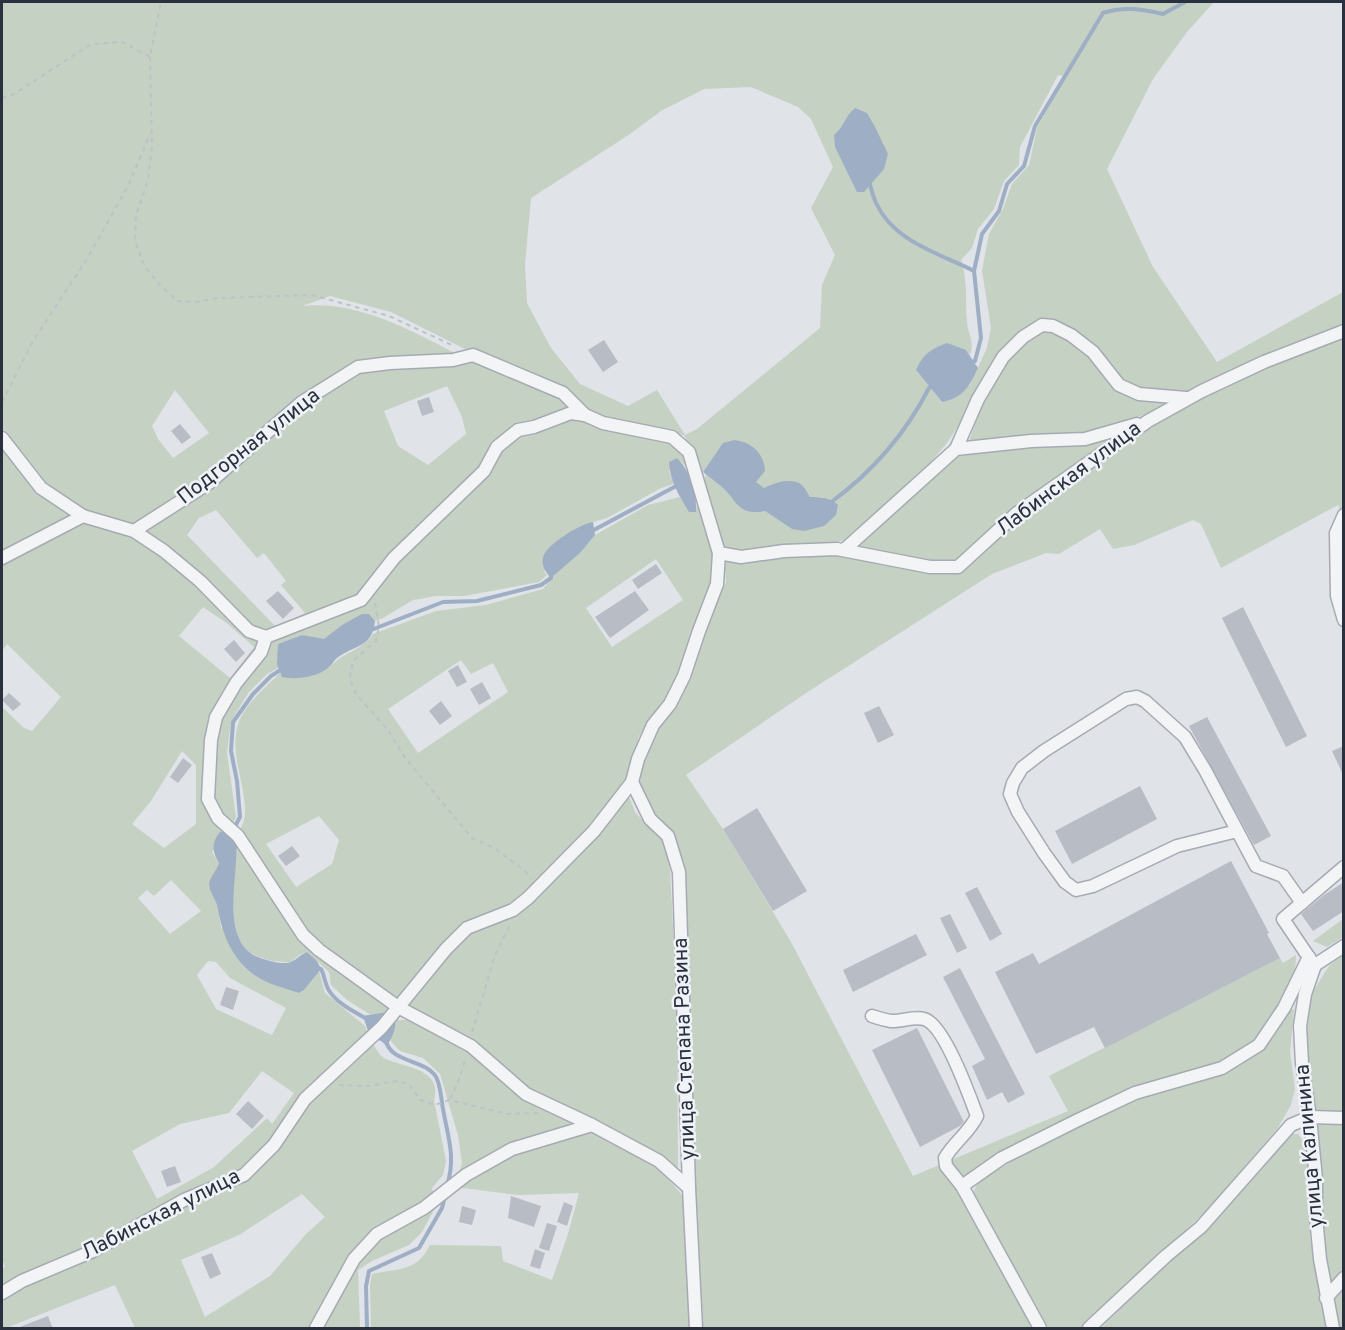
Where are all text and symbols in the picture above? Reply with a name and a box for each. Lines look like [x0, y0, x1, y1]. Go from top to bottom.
street label: Подгорная улица [172, 383, 326, 511]
street label: Лабинская улица [991, 416, 1147, 542]
street label: улица Степана Разина [668, 937, 702, 1161]
street label: улица Калинина [1289, 1063, 1331, 1229]
street label: Лабинская улица [77, 1163, 245, 1267]

